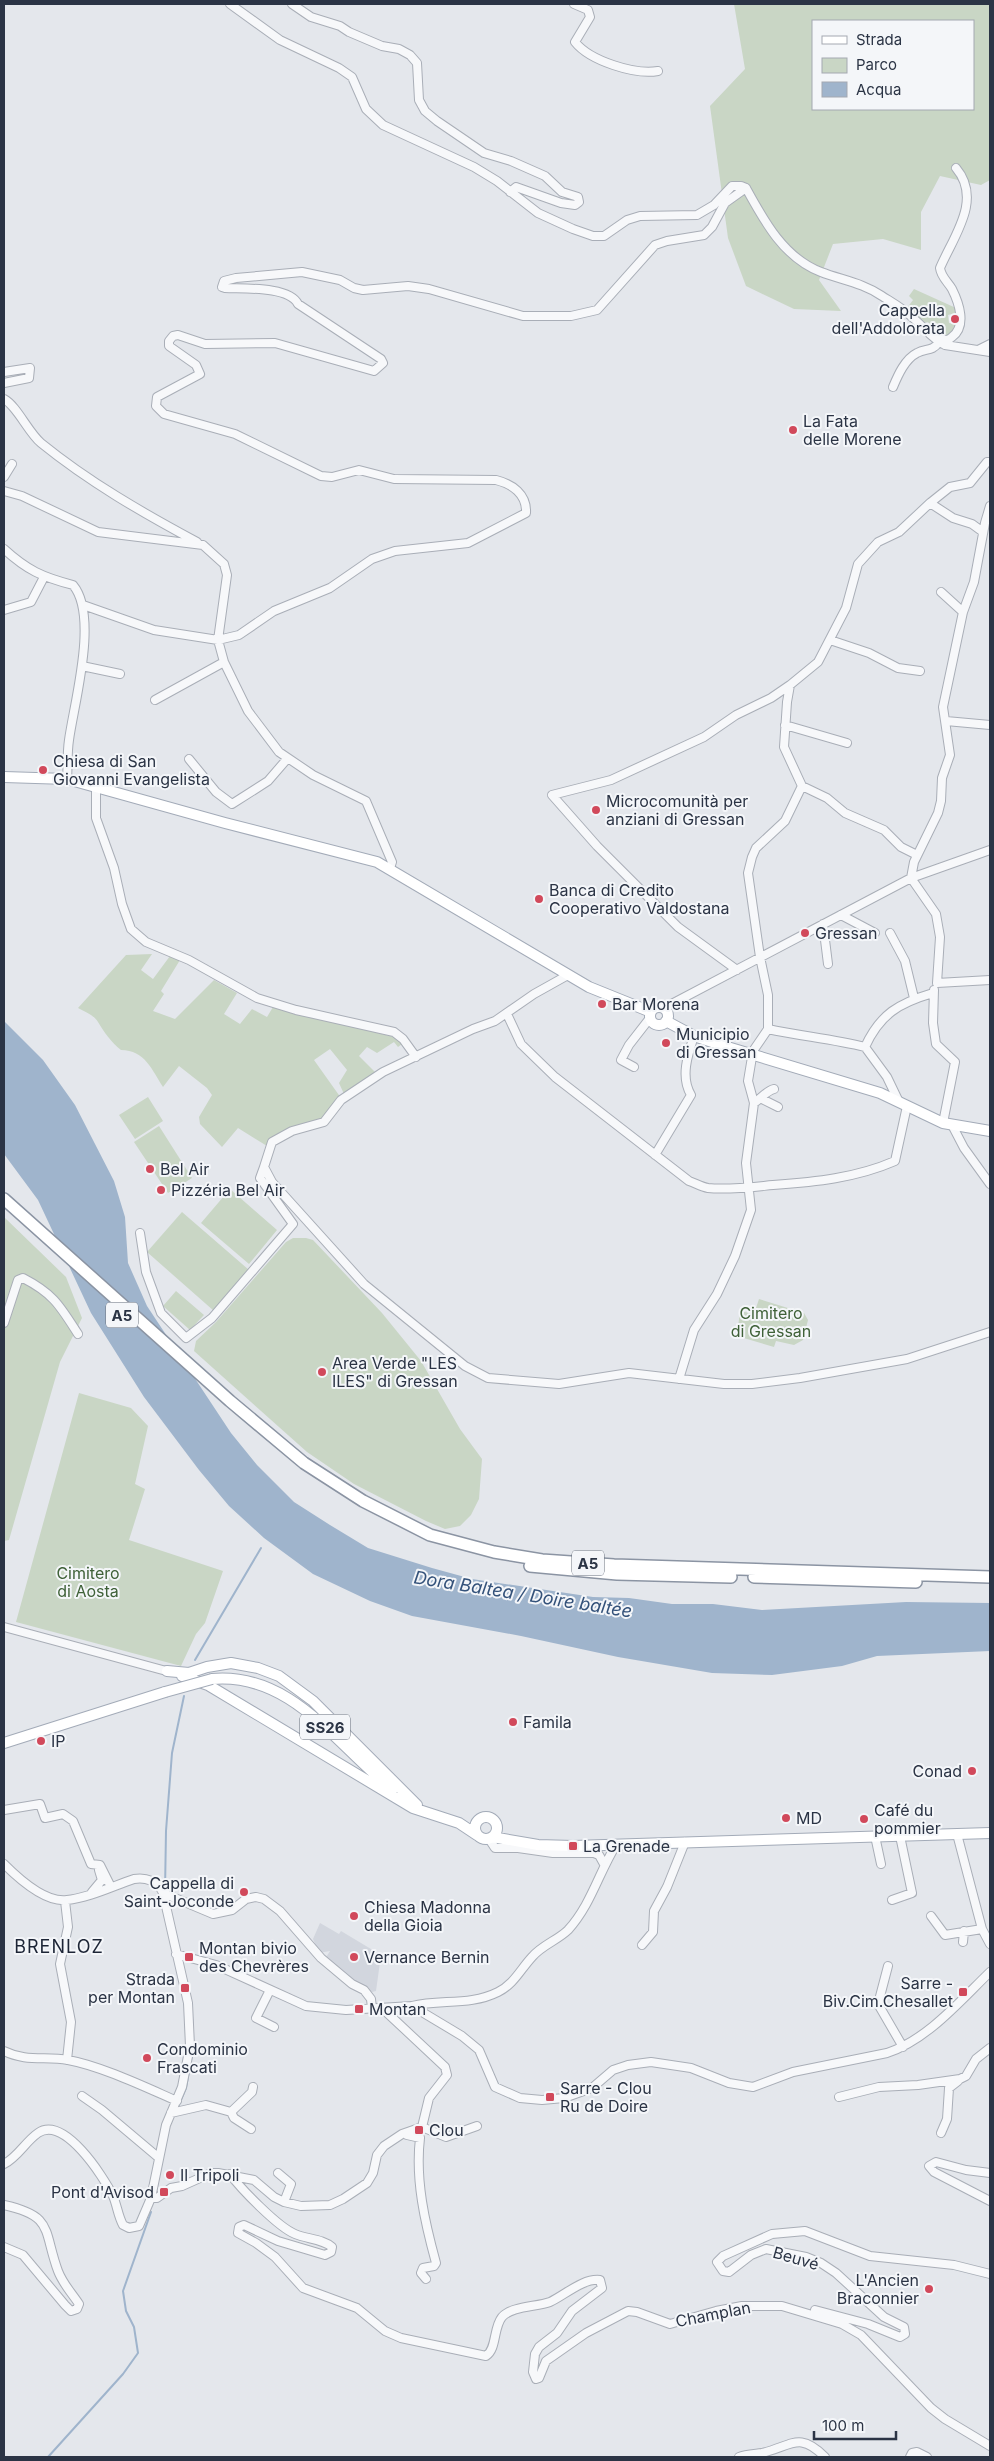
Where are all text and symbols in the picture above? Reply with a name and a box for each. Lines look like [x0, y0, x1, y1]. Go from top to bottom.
legend [812, 20, 974, 110]
text: Strada [856, 30, 902, 49]
text: Parco [856, 55, 897, 74]
text: Acqua [856, 80, 901, 99]
place label: Cappella dell'Addolorata [832, 300, 945, 338]
marker: Cappella dell'Addolorata [949, 313, 961, 325]
place label: La Fata delle Morene [803, 411, 902, 449]
marker: La Fata delle Morene [787, 424, 799, 436]
place label: Chiesa di San Giovanni Evangelista [53, 751, 210, 789]
marker: Chiesa di San Giovanni Evangelista [37, 764, 49, 776]
place label: Microcomunità per anziani di Gressan [606, 791, 748, 829]
marker: Microcomunità per anziani di Gressan [590, 804, 602, 816]
place label: Banca di Credito Cooperativo Valdostana [549, 880, 730, 918]
marker: Banca di Credito Cooperativo Valdostana [533, 893, 545, 905]
place label: Gressan [815, 923, 877, 943]
marker: Gressan [799, 927, 811, 939]
place label: Bar Morena [612, 994, 700, 1014]
marker: Bar Morena [596, 998, 608, 1010]
place label: Municipio di Gressan [676, 1024, 757, 1062]
marker: Municipio di Gressan [660, 1037, 672, 1049]
place label: Bel Air [160, 1159, 209, 1179]
marker: Bel Air [144, 1163, 156, 1175]
place label: Pizzéria Bel Air [171, 1180, 285, 1200]
marker: Pizzéria Bel Air [155, 1184, 167, 1196]
road number: A5 [106, 1302, 138, 1328]
park label: Cimitero di Gressan [731, 1303, 811, 1341]
place label: Area Verde "LES ILES" di Gressan [332, 1353, 458, 1391]
marker: Area Verde "LES ILES" di Gressan [316, 1366, 328, 1378]
road number: A5 [572, 1550, 604, 1576]
park label: Cimitero di Aosta [56, 1563, 120, 1601]
water label: Dora Baltea / Doire baltée [412, 1566, 634, 1622]
place label: Famila [523, 1712, 572, 1732]
road number: SS26 [300, 1714, 350, 1740]
marker: Famila [507, 1716, 519, 1728]
place label: IP [51, 1731, 66, 1751]
marker: IP [35, 1735, 47, 1747]
place label: Conad [912, 1761, 962, 1781]
marker: Conad [966, 1765, 978, 1777]
place label: Café du pommier [874, 1800, 941, 1838]
place label: MD [796, 1808, 822, 1828]
marker: MD [780, 1812, 792, 1824]
marker: Café du pommier [858, 1813, 870, 1825]
place label: La Grenade [583, 1836, 670, 1856]
marker: La Grenade [567, 1840, 579, 1852]
place label: Cappella di Saint-Joconde [124, 1873, 234, 1911]
marker: Cappella di Saint-Joconde [238, 1886, 250, 1898]
place label: Chiesa Madonna della Gioia [364, 1897, 491, 1935]
marker: Chiesa Madonna della Gioia [348, 1910, 360, 1922]
district label: BRENLOZ [14, 1936, 104, 1957]
place label: Montan bivio des Chevrères [199, 1938, 309, 1976]
place label: Vernance Bernin [364, 1947, 490, 1967]
marker: Montan bivio des Chevrères [183, 1951, 195, 1963]
marker: Vernance Bernin [348, 1951, 360, 1963]
place label: Strada per Montan [88, 1969, 175, 2007]
place label: Sarre - Biv.Cim.Chesallet [823, 1973, 953, 2011]
marker: Strada per Montan [179, 1982, 191, 1994]
marker: Sarre - Biv.Cim.Chesallet [957, 1986, 969, 1998]
place label: Montan [369, 1999, 426, 2019]
marker: Montan [353, 2003, 365, 2015]
place label: Condominio Frascati [157, 2039, 248, 2077]
marker: Condominio Frascati [141, 2052, 153, 2064]
place label: Sarre - Clou Ru de Doire [560, 2078, 652, 2116]
marker: Sarre - Clou Ru de Doire [544, 2091, 556, 2103]
place label: Clou [429, 2120, 464, 2140]
marker: Clou [413, 2124, 425, 2136]
place label: Il Tripoli [180, 2165, 239, 2185]
marker: Il Tripoli [164, 2169, 176, 2181]
place label: Pont d'Avisod [51, 2182, 154, 2202]
marker: Pont d'Avisod [158, 2186, 170, 2198]
street label: Beuvé [771, 2242, 821, 2274]
place label: L'Ancien Braconnier [837, 2270, 919, 2308]
marker: L'Ancien Braconnier [923, 2283, 935, 2295]
street label: Champlan [674, 2297, 752, 2331]
scale bar [814, 2408, 896, 2440]
text: 100 m [822, 2416, 864, 2435]

